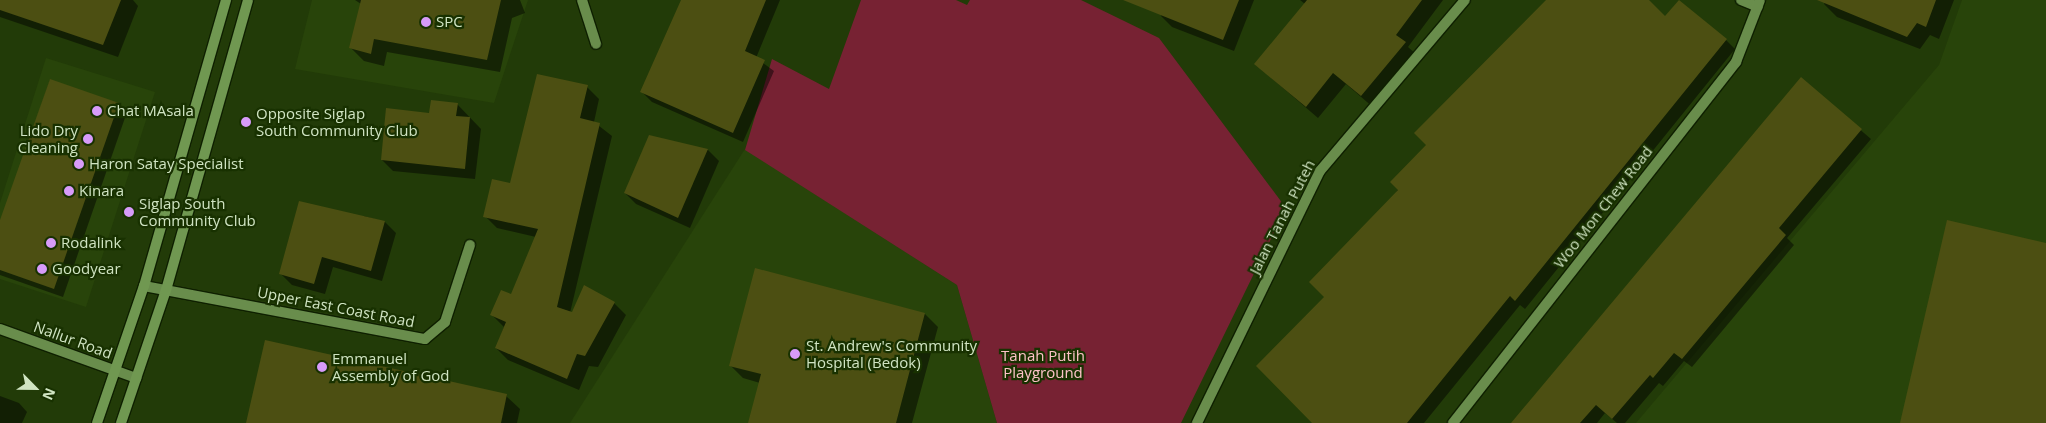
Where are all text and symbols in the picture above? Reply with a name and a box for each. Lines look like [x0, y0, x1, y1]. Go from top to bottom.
place label: SPC [436, 13, 463, 31]
marker: SPC [420, 16, 432, 28]
place label: Chat MAsala [107, 102, 194, 120]
place label: Opposite Siglap South Community Club [256, 104, 418, 139]
marker: Chat MAsala [91, 105, 103, 117]
marker: Opposite Siglap South Community Club [240, 116, 252, 128]
place label: Lido Dry Cleaning [18, 121, 78, 156]
marker: Lido Dry Cleaning [82, 133, 94, 145]
street label: Woo Mon Chew Road [1550, 142, 1656, 272]
place label: Haron Satay Specialist [89, 155, 243, 173]
street label: Jalan Tanah Puteh [1245, 157, 1319, 277]
marker: Haron Satay Specialist [73, 158, 85, 170]
place label: Kinara [79, 182, 124, 200]
marker: Kinara [63, 185, 75, 197]
place label: Siglap South Community Club [139, 194, 256, 229]
marker: Siglap South Community Club [123, 206, 135, 218]
place label: Rodalink [61, 234, 121, 252]
marker: Rodalink [45, 237, 57, 249]
place label: Goodyear [52, 260, 121, 278]
marker: Goodyear [36, 263, 48, 275]
street label: Upper East Coast Road [256, 283, 416, 331]
street label: Nallur Road [31, 317, 115, 363]
place label: St. Andrew's Community Hospital (Bedok) [806, 336, 977, 371]
park label: Tanah Putih Playground [1001, 346, 1085, 381]
marker: St. Andrew's Community Hospital (Bedok) [788, 347, 802, 361]
place label: Emmanuel Assembly of God [332, 349, 450, 384]
marker: Emmanuel Assembly of God [316, 361, 328, 373]
north arrow [10, 363, 60, 413]
text: N [38, 385, 60, 403]

